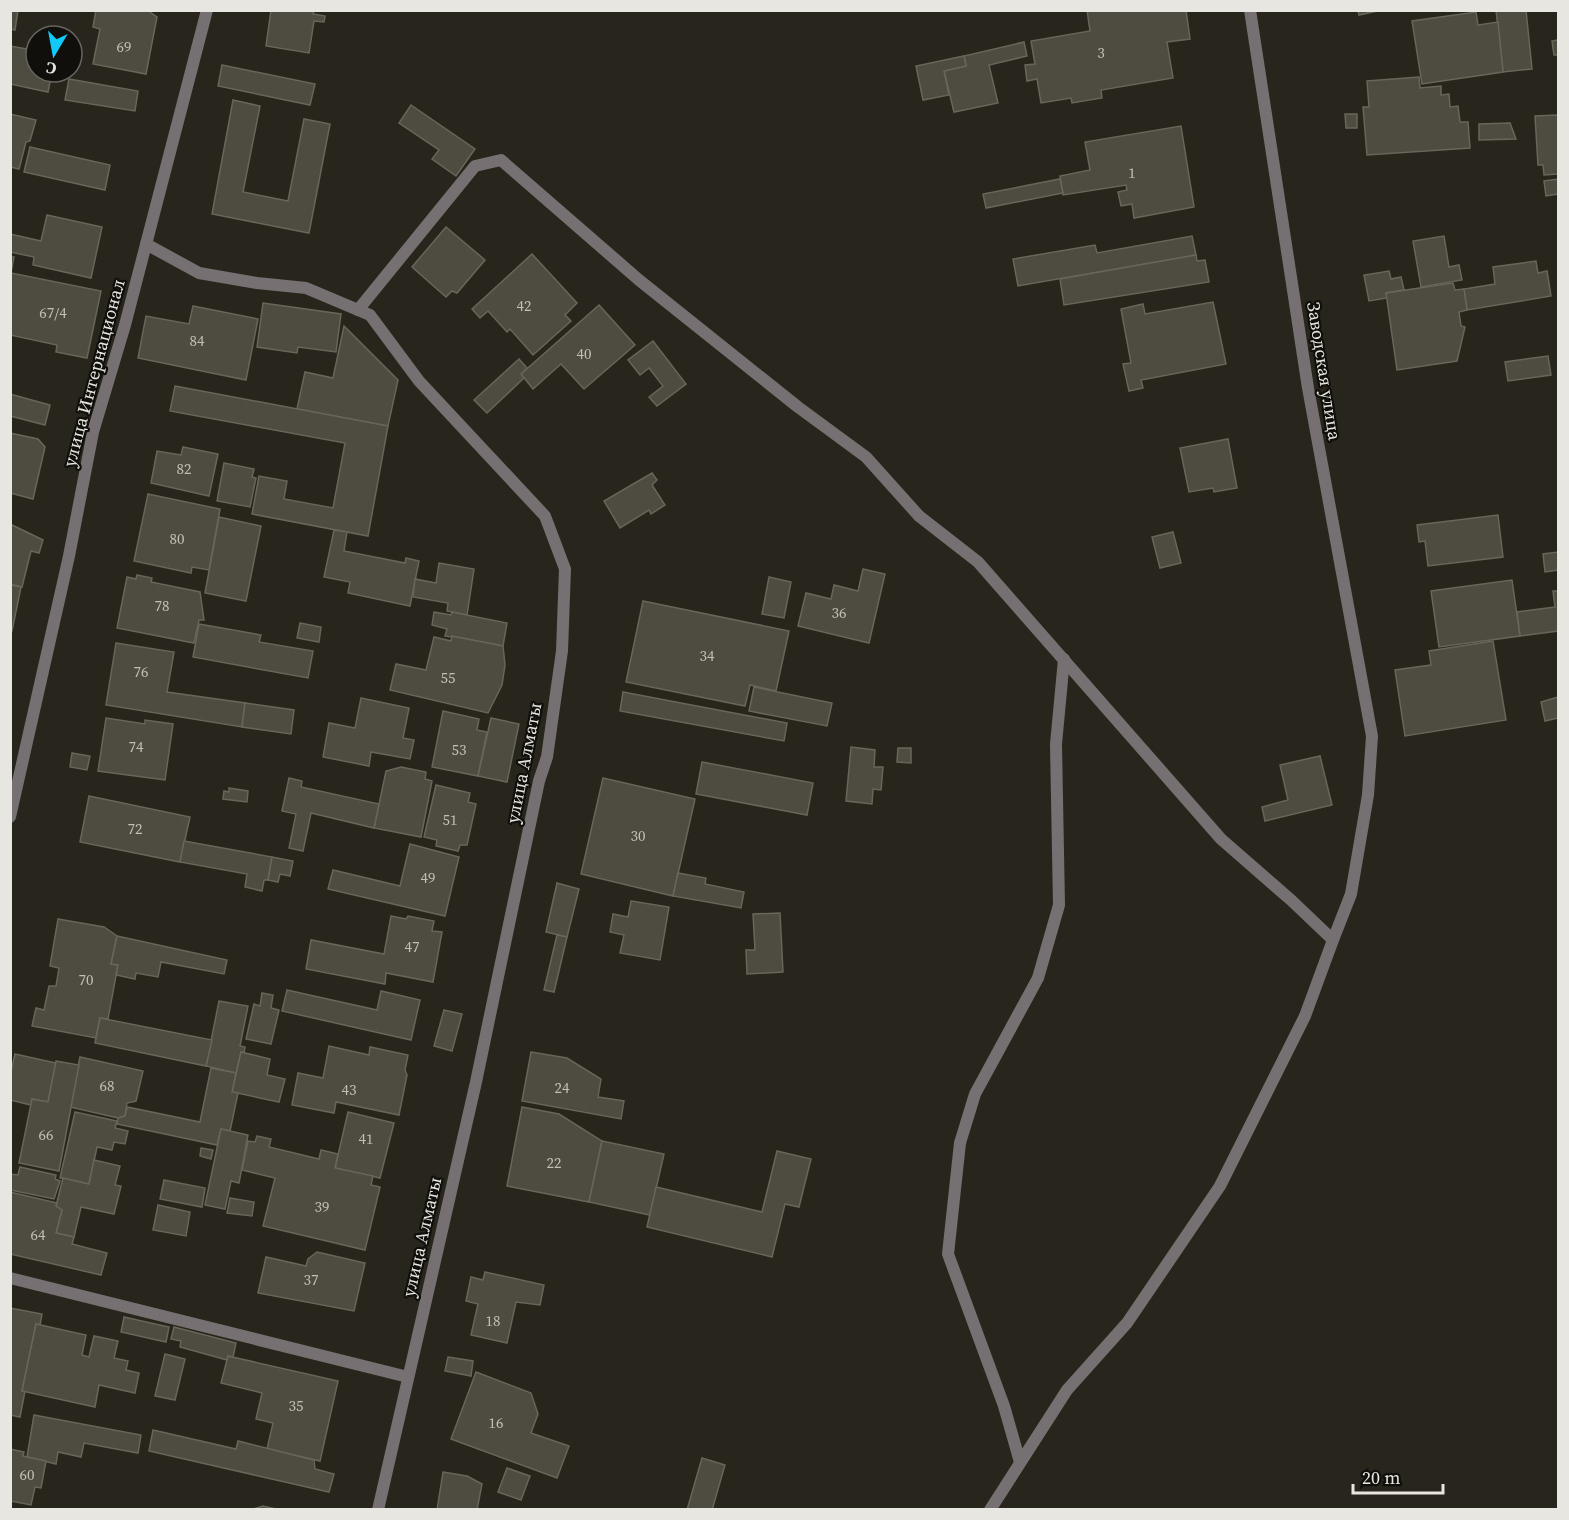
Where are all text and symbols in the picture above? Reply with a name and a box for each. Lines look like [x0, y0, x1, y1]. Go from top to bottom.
north arrow [24, 24, 84, 84]
house number: 69 [116, 36, 132, 57]
house number: 3 [1097, 42, 1105, 63]
text: С [45, 57, 58, 80]
house number: 1 [1128, 162, 1136, 183]
street label: улица Интернационал [56, 276, 131, 469]
house number: 42 [516, 295, 532, 316]
street label: Заводская улица [1301, 300, 1348, 443]
house number: 67/4 [39, 302, 67, 323]
house number: 84 [189, 330, 205, 351]
house number: 40 [576, 343, 592, 364]
house number: 82 [176, 458, 192, 479]
house number: 80 [169, 528, 185, 549]
house number: 78 [154, 595, 170, 616]
house number: 36 [831, 602, 847, 623]
house number: 34 [699, 645, 715, 666]
house number: 76 [133, 661, 149, 682]
house number: 55 [440, 667, 456, 688]
street label: улица Алматы [500, 700, 547, 825]
house number: 74 [128, 736, 144, 757]
house number: 53 [451, 739, 467, 760]
house number: 51 [442, 809, 458, 830]
house number: 72 [127, 818, 143, 839]
house number: 30 [630, 825, 646, 846]
house number: 49 [420, 867, 436, 888]
house number: 47 [404, 936, 420, 957]
house number: 70 [78, 969, 94, 990]
house number: 68 [99, 1075, 115, 1096]
house number: 24 [554, 1077, 570, 1098]
house number: 43 [341, 1079, 357, 1100]
house number: 66 [38, 1124, 54, 1145]
house number: 41 [358, 1128, 374, 1149]
house number: 22 [546, 1152, 562, 1173]
street label: улица Алматы [396, 1174, 447, 1299]
house number: 39 [314, 1196, 330, 1217]
house number: 64 [30, 1224, 46, 1245]
house number: 37 [303, 1269, 319, 1290]
house number: 18 [485, 1310, 501, 1331]
house number: 35 [288, 1395, 304, 1416]
house number: 16 [488, 1412, 504, 1433]
scale bar [1353, 1457, 1443, 1495]
house number: 60 [19, 1464, 35, 1485]
text: 20 m [1362, 1465, 1400, 1490]

